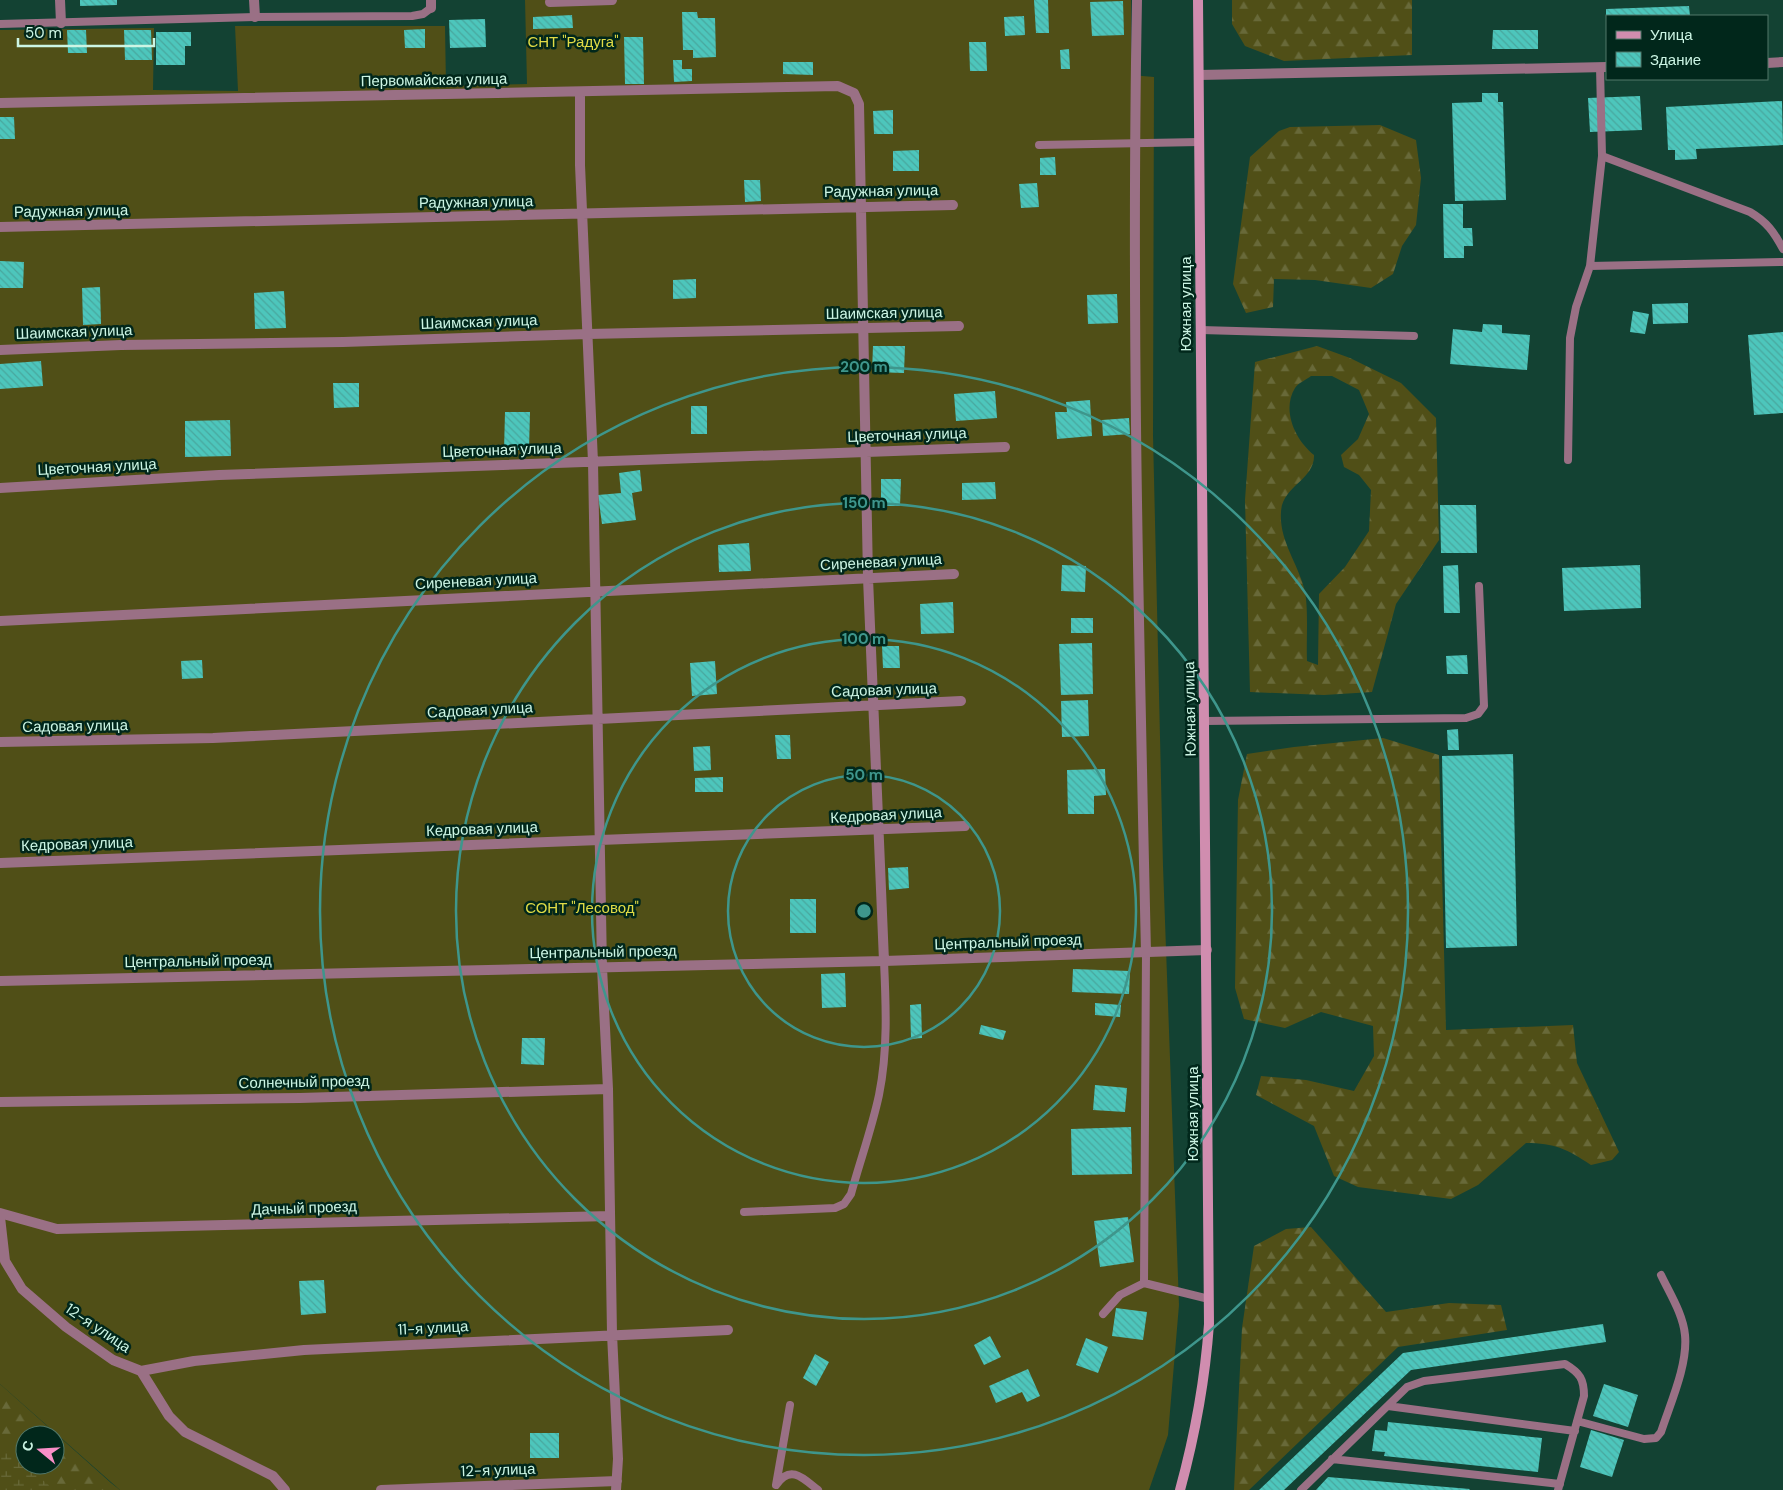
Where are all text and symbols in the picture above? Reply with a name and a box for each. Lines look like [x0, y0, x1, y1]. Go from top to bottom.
scale bar [18, 15, 154, 47]
legend [1606, 15, 1768, 80]
text: 50 m [25, 23, 62, 43]
text: Улица [1650, 25, 1693, 45]
park label: СНТ "Радуга" [527, 32, 619, 52]
text: Здание [1650, 50, 1701, 70]
street label: Первомайская улица [360, 69, 508, 91]
street label: Радужная улица [824, 180, 939, 202]
street label: Радужная улица [419, 191, 534, 213]
street label: Радужная улица [14, 200, 129, 222]
street label: Южная улица [1176, 256, 1196, 352]
street label: Шаимская улица [825, 302, 943, 324]
street label: Шаимская улица [420, 310, 538, 334]
street label: Шаимская улица [15, 320, 133, 344]
text: 200 m [840, 357, 888, 377]
street label: Цветочная улица [847, 423, 968, 447]
street label: Цветочная улица [442, 438, 563, 462]
street label: Цветочная улица [37, 454, 158, 480]
text: 150 m [843, 493, 886, 513]
street label: Сиреневая улица [820, 549, 943, 575]
street label: Сиреневая улица [415, 568, 538, 594]
text: 100 m [842, 629, 886, 649]
street label: Южная улица [1179, 661, 1201, 757]
street label: Садовая улица [831, 678, 938, 702]
street label: Садовая улица [427, 697, 534, 723]
street label: Садовая улица [22, 715, 129, 737]
text: 50 m [845, 765, 883, 785]
street label: Кедровая улица [830, 802, 943, 828]
street label: Кедровая улица [426, 817, 539, 841]
street label: Кедровая улица [21, 832, 134, 856]
park label: СОНТ "Лесовод" [525, 898, 639, 918]
centre of rings [855, 902, 873, 920]
street label: Центральный проезд [934, 929, 1082, 955]
street label: Центральный проезд [529, 941, 677, 963]
street label: Центральный проезд [124, 950, 272, 972]
street label: Южная улица [1183, 1066, 1203, 1162]
street label: Солнечный проезд [238, 1071, 370, 1093]
street label: Дачный проезд [251, 1196, 357, 1220]
street label: 12-я улица [61, 1299, 135, 1358]
street label: 11-я улица [397, 1316, 470, 1340]
north arrow [15, 1425, 65, 1475]
text: С [18, 1438, 38, 1454]
street label: 12-я улица [460, 1459, 536, 1481]

